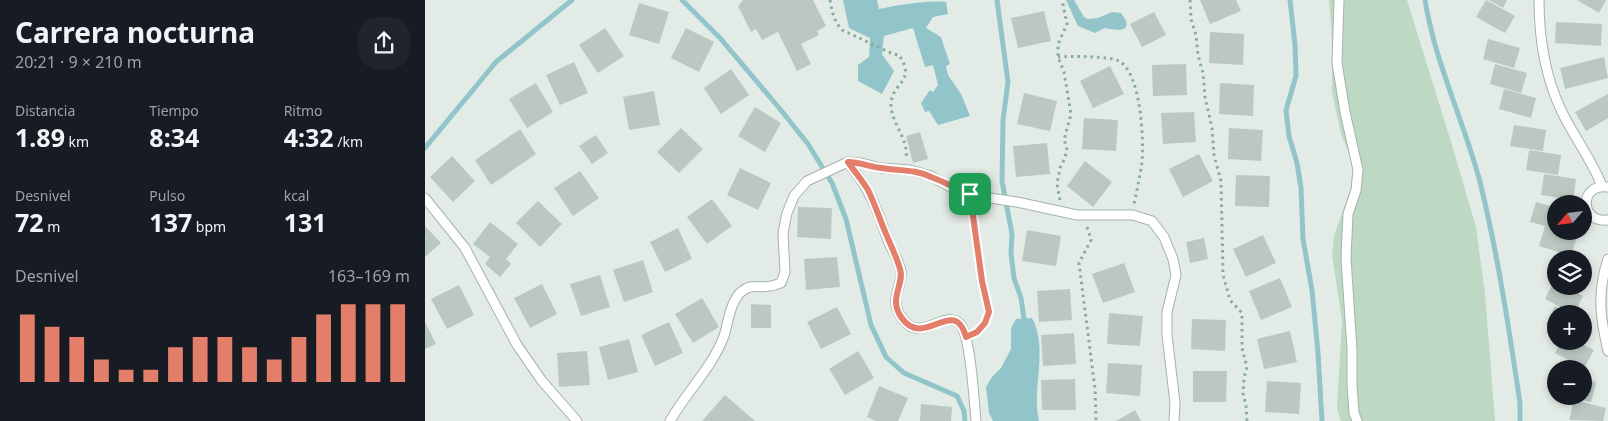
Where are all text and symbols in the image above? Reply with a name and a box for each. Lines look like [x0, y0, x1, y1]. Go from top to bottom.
text: Carrera nocturna [15, 13, 255, 51]
button: share [358, 17, 410, 69]
text: 20:21 · 9 × 210 m [15, 51, 142, 73]
text: Distancia [15, 101, 75, 120]
text: Tiempo [149, 101, 199, 120]
text: Ritmo [284, 101, 323, 120]
text: 1.89 [15, 120, 65, 154]
text: 8:34 [149, 120, 199, 154]
text: 4:32 [284, 120, 334, 154]
text: km [65, 132, 89, 151]
text: /km [334, 132, 363, 151]
pin [949, 173, 991, 215]
icon: arrive [956, 180, 984, 208]
text: Desnivel [15, 186, 71, 205]
text: Pulso [149, 186, 185, 205]
text: kcal [284, 186, 309, 205]
north arrow [1547, 195, 1593, 240]
map controls [1547, 195, 1592, 405]
text: 72 [15, 205, 44, 239]
text: 137 [149, 205, 192, 239]
text: 131 [284, 205, 327, 239]
text: m [44, 217, 60, 236]
text: bpm [192, 217, 226, 236]
button: layers [1547, 250, 1592, 295]
text: Desnivel [15, 265, 79, 287]
text: 163–169 m [328, 265, 410, 287]
button: + [1547, 305, 1592, 350]
button: − [1547, 360, 1592, 405]

